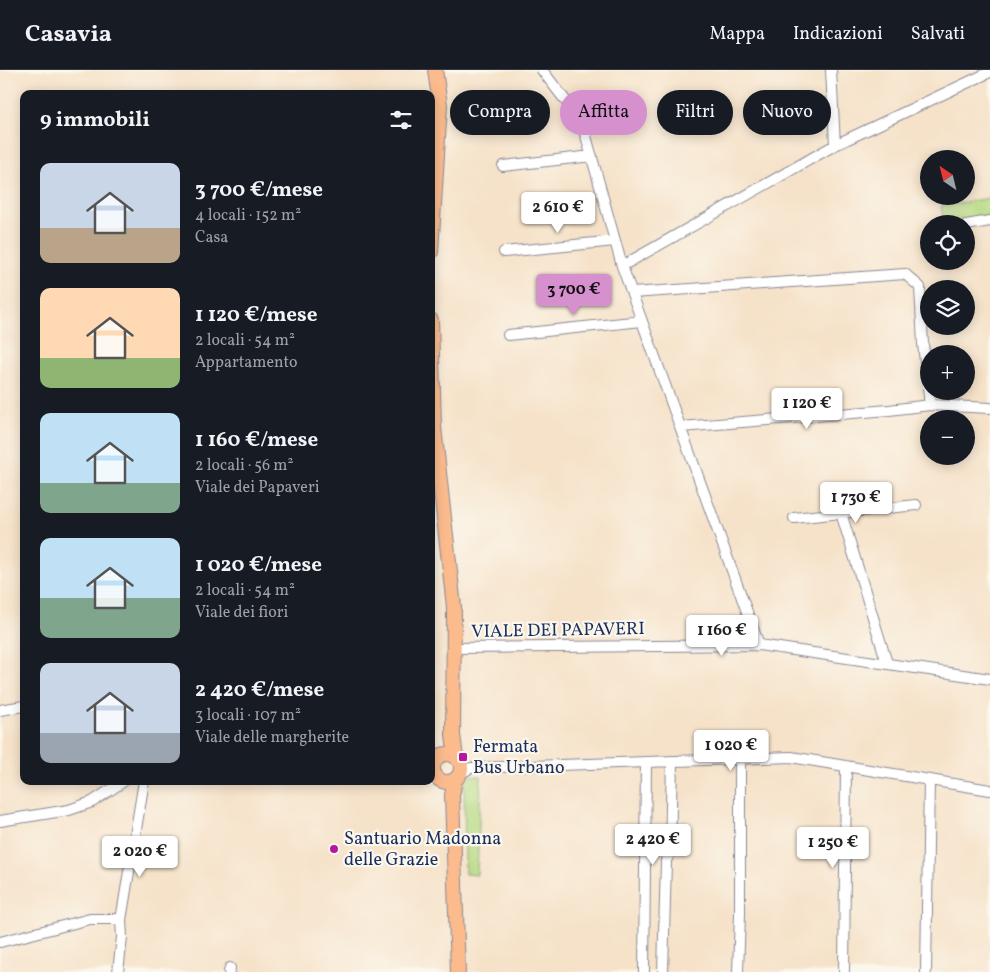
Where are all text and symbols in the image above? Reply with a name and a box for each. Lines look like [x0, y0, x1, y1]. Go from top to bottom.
text: Casavia [25, 18, 112, 52]
text: Mappa [710, 22, 765, 47]
text: Indicazioni [793, 22, 883, 47]
text: Salvati [911, 22, 965, 47]
chip: Compra [450, 90, 550, 135]
chip: Affitta [560, 90, 647, 135]
chip: Filtri [657, 90, 733, 135]
chip: Nuovo [743, 90, 831, 135]
text: 9 immobili [40, 106, 150, 135]
icon: filters [387, 106, 415, 134]
north arrow [920, 150, 975, 205]
map controls [920, 150, 975, 465]
text: 3 700 €/mese [195, 176, 323, 205]
icon: home [80, 183, 140, 243]
pin: 2 610 € [512, 191, 604, 234]
text: 2 610 € [532, 197, 584, 219]
text: 4 locali · 152 m² [195, 205, 301, 227]
button: locate [920, 215, 975, 270]
text: Casa [195, 227, 228, 249]
pin: 3 700 € [528, 274, 620, 316]
text: 3 700 € [547, 279, 601, 301]
button: layers [920, 280, 975, 335]
text: 1 120 €/mese [195, 301, 317, 330]
icon: home [80, 308, 140, 368]
text: 2 locali · 54 m² [195, 330, 295, 352]
button: + [920, 345, 975, 400]
text: Appartamento [195, 352, 297, 374]
pin: 1 120 € [761, 388, 853, 430]
text: 1 120 € [782, 393, 832, 415]
button: − [920, 410, 975, 465]
text: 1 160 €/mese [195, 426, 318, 455]
icon: home [80, 433, 140, 493]
text: 2 locali · 56 m² [195, 455, 293, 477]
text: Viale dei Papaveri [195, 477, 319, 499]
pin: 1 730 € [810, 482, 902, 524]
text: 1 730 € [831, 487, 881, 509]
text: 1 020 €/mese [195, 551, 322, 580]
icon: home [80, 558, 140, 618]
text: 2 locali · 54 m² [195, 580, 295, 602]
text: Viale dei fiori [195, 602, 288, 624]
pin: 1 160 € [676, 614, 768, 657]
street label: VIALE DEI PAPAVERI [471, 617, 645, 645]
text: 1 160 € [697, 620, 747, 642]
text: 2 420 €/mese [195, 676, 324, 705]
icon: home [80, 683, 140, 743]
text: 3 locali · 107 m² [195, 705, 301, 727]
text: Viale delle margherite [195, 727, 349, 749]
pin: 1 020 € [685, 730, 777, 772]
place label: Fermata Bus Urbano [473, 735, 565, 781]
text: 1 020 € [705, 735, 757, 757]
marker: Fermata Bus Urbano [457, 751, 469, 763]
pin: 2 420 € [607, 824, 699, 866]
pin: 1 250 € [787, 826, 879, 869]
place label: Santuario Madonna delle Grazie [344, 827, 501, 873]
text: 2 420 € [626, 829, 680, 851]
text: 1 250 € [808, 832, 858, 854]
pin: 2 020 € [94, 836, 186, 878]
text: 2 020 € [113, 841, 167, 863]
marker: Santuario Madonna delle Grazie [328, 843, 340, 855]

